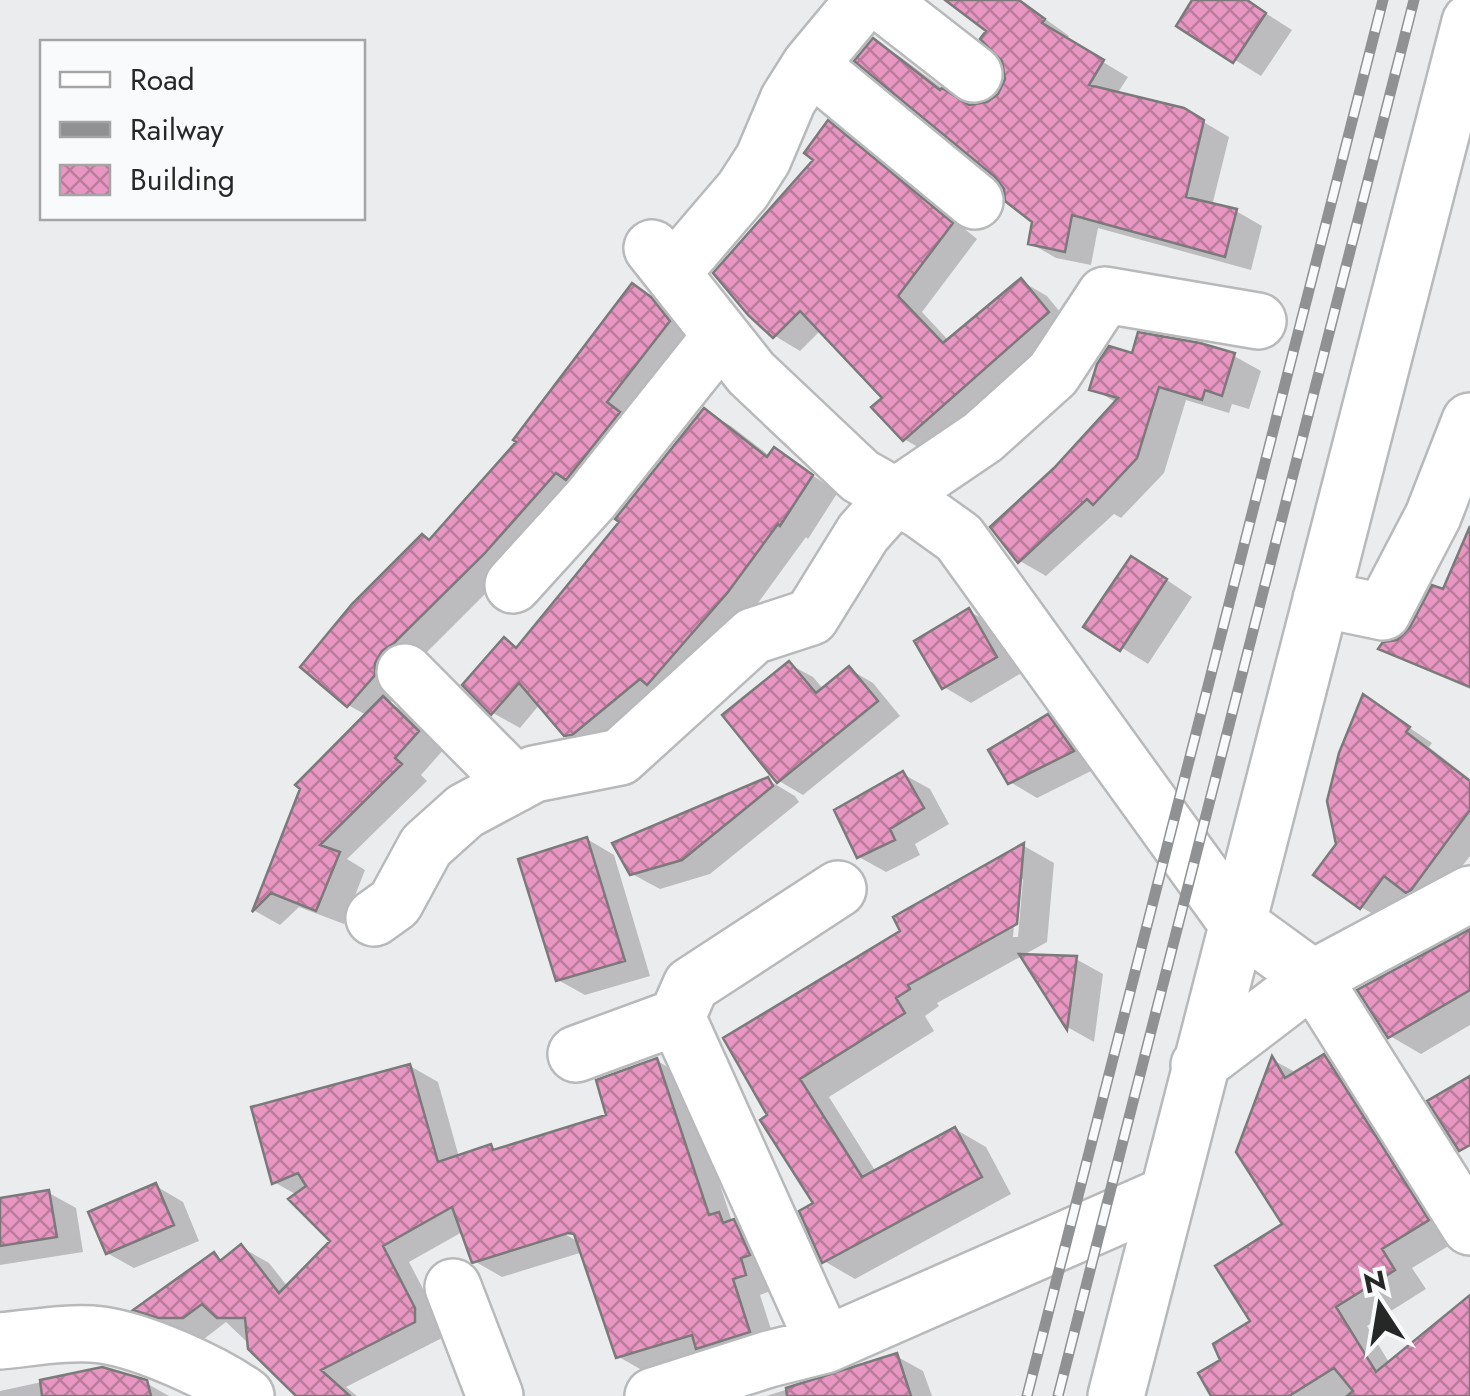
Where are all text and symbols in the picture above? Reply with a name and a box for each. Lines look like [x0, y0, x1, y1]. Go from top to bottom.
legend [40, 40, 365, 220]
text: Road [130, 58, 195, 101]
text: Railway [130, 108, 225, 151]
text: Building [130, 158, 235, 201]
north arrow [1330, 1256, 1430, 1356]
text: N [1360, 1260, 1390, 1304]

